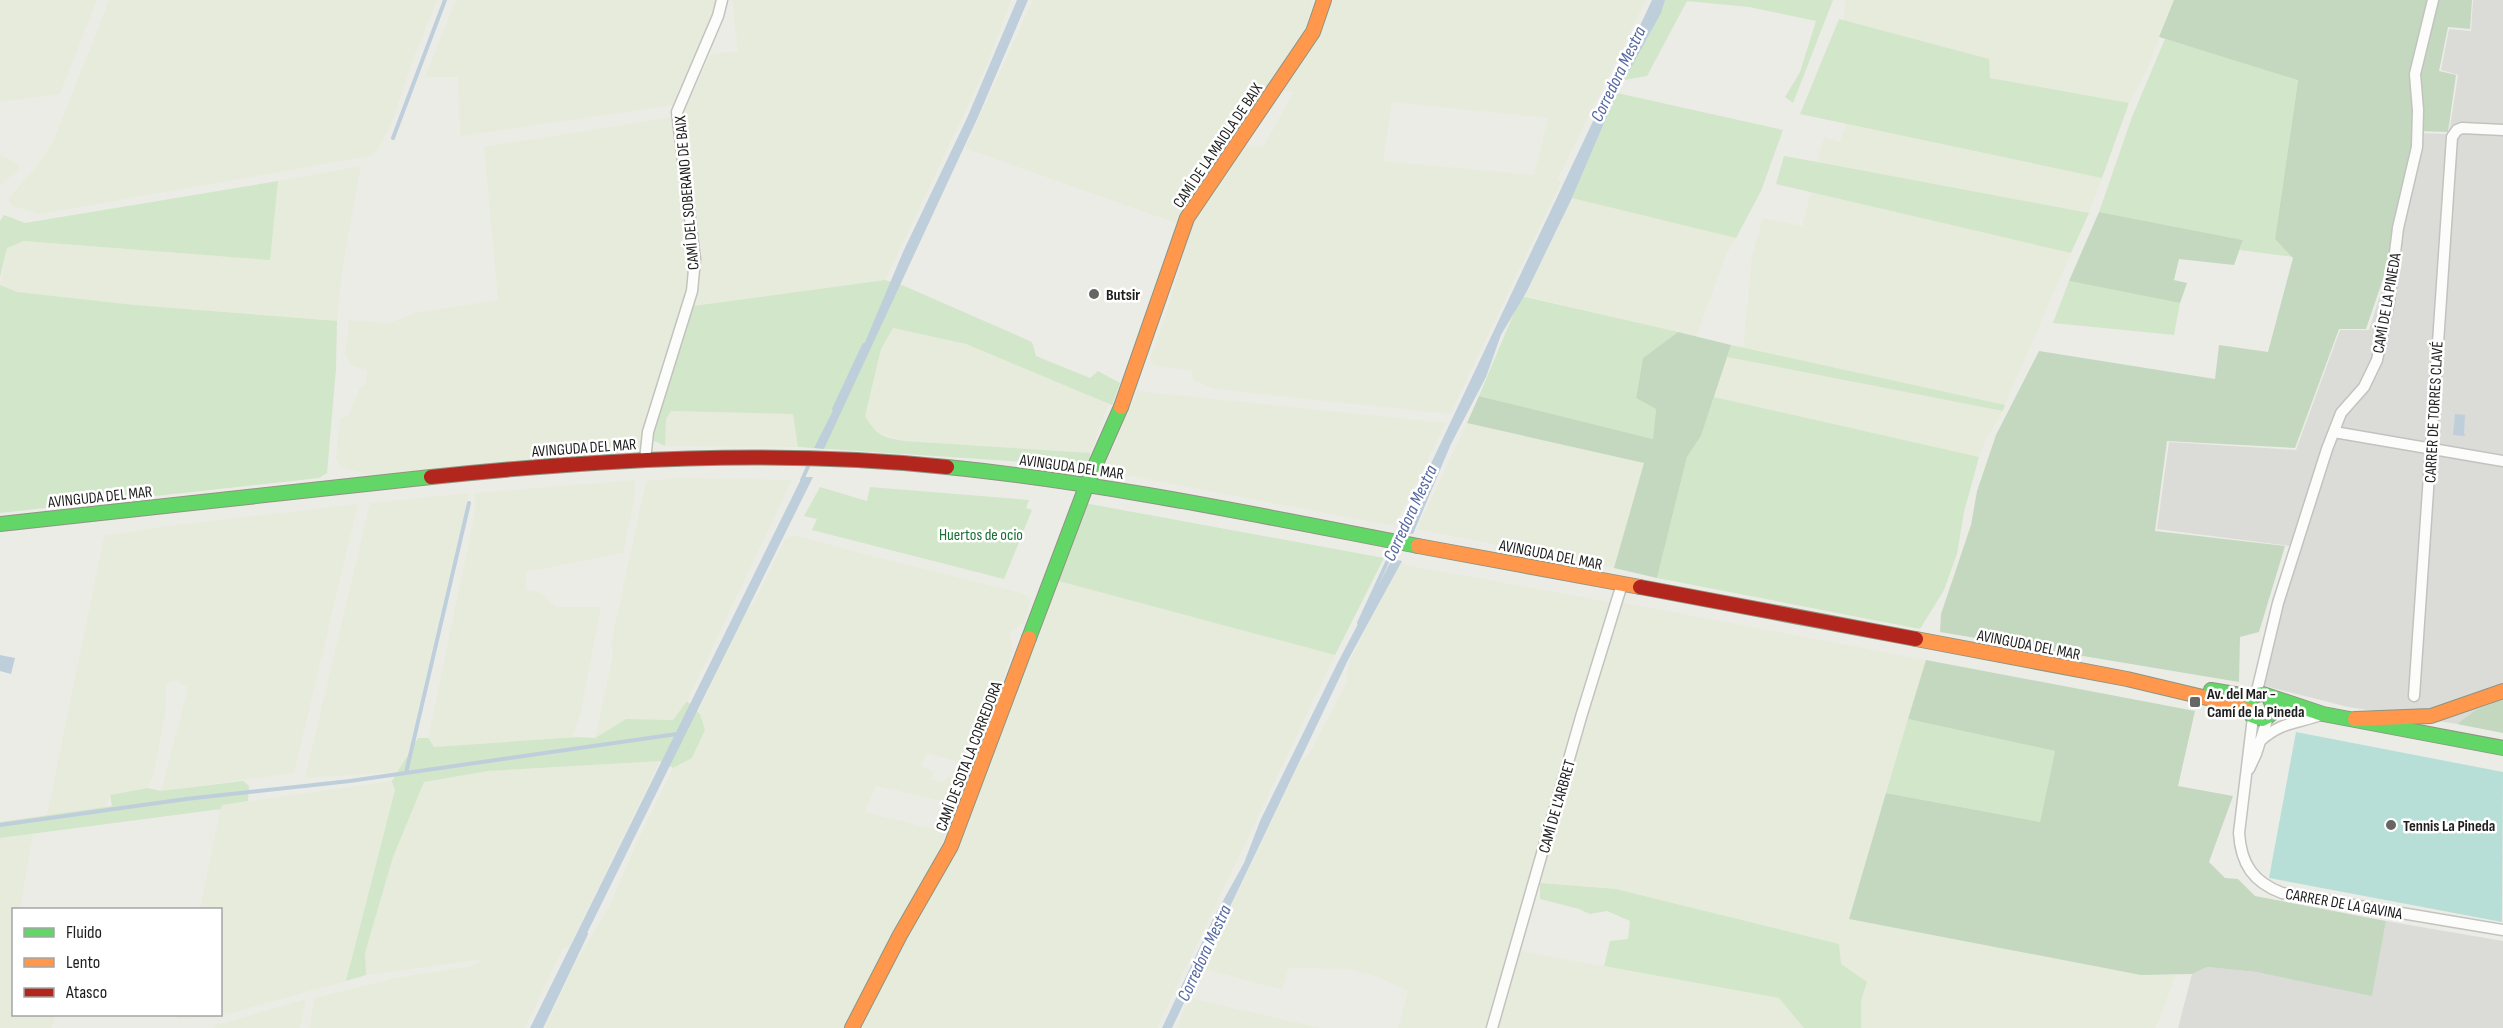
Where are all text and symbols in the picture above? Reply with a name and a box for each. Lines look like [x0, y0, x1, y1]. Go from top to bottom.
water label: Corredora Mestra [1586, 22, 1651, 125]
street label: CAMÍ DE LA MAIOLA DE BAIX [1169, 80, 1267, 212]
street label: CAMÍ DEL SOBERANO DE BAIX [671, 115, 704, 271]
street label: CAMÍ DE LA PINEDA [2369, 251, 2406, 355]
place label: Butsir [1106, 286, 1140, 305]
marker: Butsir [1087, 287, 1101, 301]
street label: CARRER DE TORRES CLAVÉ [2421, 341, 2448, 483]
street label: AVINGUDA DEL MAR [530, 435, 637, 462]
street label: AVINGUDA DEL MAR [1018, 451, 1125, 484]
water label: Corredora Mestra [1379, 461, 1442, 565]
street label: AVINGUDA DEL MAR [46, 483, 153, 513]
park label: Huertos de ocio [939, 526, 1023, 545]
street label: AVINGUDA DEL MAR [1497, 536, 1604, 575]
street label: AVINGUDA DEL MAR [1975, 626, 2082, 665]
street label: CAMÍ DE SOTA LA CORREDORA [932, 679, 1007, 834]
place label: Av. del Mar - Camí de la Pineda [2206, 685, 2305, 722]
marker: Av. del Mar - Camí de la Pineda [2188, 695, 2202, 709]
street label: CAMÍ DE L'ARBRET [1535, 757, 1580, 855]
place label: Tennis La Pineda [2403, 817, 2495, 836]
marker: Tennis La Pineda [2384, 818, 2398, 832]
street label: CARRER DE LA GAVINA [2284, 885, 2404, 924]
water label: Corredora Mestra [1173, 901, 1236, 1005]
legend [12, 908, 222, 1016]
text: Fluido [66, 922, 102, 943]
text: Lento [66, 952, 100, 973]
text: Atasco [65, 982, 107, 1003]

